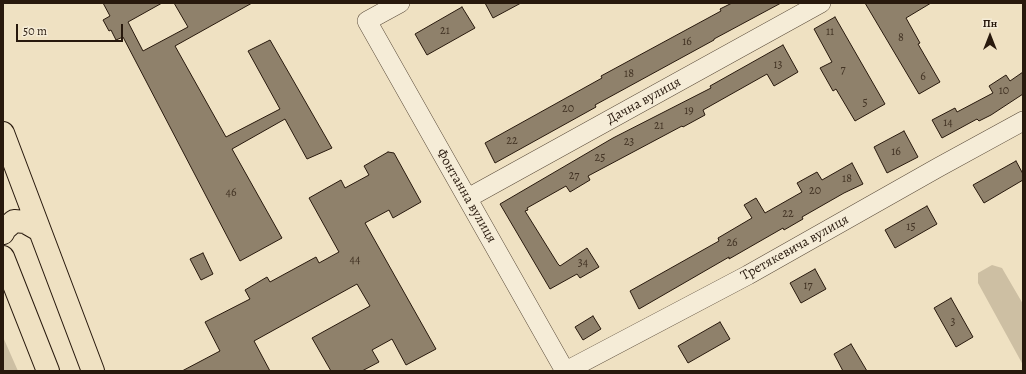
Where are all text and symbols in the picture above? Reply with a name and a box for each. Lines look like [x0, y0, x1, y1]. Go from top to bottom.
scale bar [18, 16, 125, 42]
north arrow [970, 16, 1010, 56]
text: Пн [983, 16, 997, 31]
text: 50 m [23, 23, 47, 39]
house number: 21 [440, 24, 450, 38]
house number: 11 [826, 25, 834, 39]
house number: 8 [898, 31, 904, 45]
house number: 16 [682, 35, 692, 49]
house number: 13 [773, 58, 783, 72]
house number: 7 [840, 63, 846, 77]
house number: 18 [624, 67, 634, 81]
house number: 6 [920, 70, 926, 84]
street label: Дачна вулиця [604, 74, 684, 128]
house number: 10 [999, 84, 1009, 98]
house number: 5 [862, 96, 868, 110]
house number: 20 [562, 102, 574, 116]
house number: 19 [684, 104, 694, 118]
house number: 14 [943, 116, 953, 130]
house number: 21 [654, 119, 664, 133]
house number: 22 [506, 134, 518, 148]
house number: 23 [624, 135, 634, 149]
house number: 16 [891, 145, 901, 159]
street label: Фонтанна вулиця [432, 146, 500, 246]
house number: 25 [595, 151, 605, 165]
house number: 27 [569, 169, 579, 183]
house number: 18 [842, 172, 852, 186]
house number: 20 [809, 184, 821, 198]
house number: 46 [226, 186, 236, 200]
house number: 22 [782, 207, 794, 221]
street label: Третякевича вулиця [738, 211, 852, 285]
house number: 15 [906, 220, 916, 234]
house number: 26 [726, 236, 738, 250]
house number: 44 [350, 253, 360, 267]
house number: 34 [578, 256, 588, 270]
house number: 17 [803, 279, 813, 293]
house number: 3 [951, 315, 955, 329]

